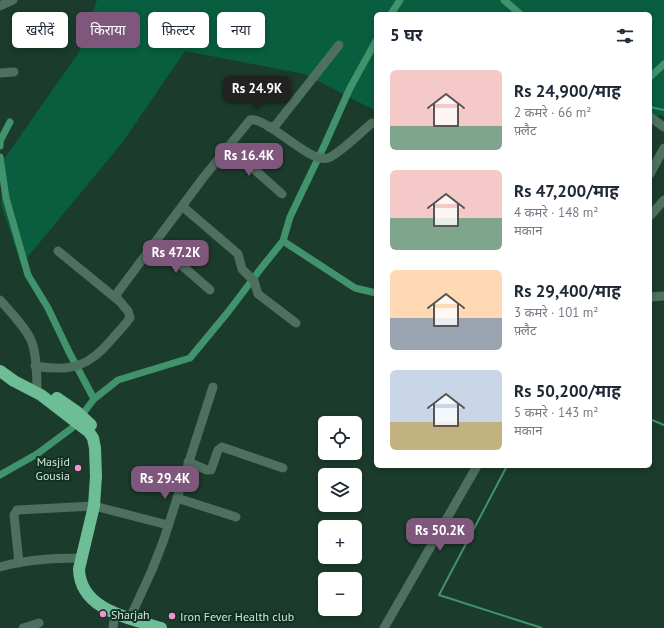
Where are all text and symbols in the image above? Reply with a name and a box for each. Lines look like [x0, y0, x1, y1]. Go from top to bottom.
chip: खरीदें [12, 12, 68, 48]
chip: किराया [76, 12, 140, 48]
chip: फ़िल्टर [148, 12, 209, 48]
chip: नया [217, 12, 265, 48]
text: 5 घर [390, 24, 422, 46]
icon: filters [614, 25, 636, 47]
pin: Rs 24.9K [216, 76, 298, 110]
text: Rs 24.9K [232, 80, 282, 97]
text: Rs 24,900/माह [514, 80, 621, 102]
icon: home [422, 86, 470, 134]
text: 2 कमरे · 66 m² [514, 104, 591, 121]
text: फ़्लैट [514, 122, 537, 139]
pin: Rs 16.4K [208, 143, 290, 177]
text: Rs 16.4K [224, 147, 274, 164]
text: Rs 47,200/माह [514, 180, 619, 202]
icon: home [422, 186, 470, 234]
text: 4 कमरे · 148 m² [514, 204, 598, 221]
text: मकान [514, 222, 542, 239]
pin: Rs 47.2K [135, 240, 217, 274]
text: Rs 47.2K [152, 244, 200, 261]
text: Rs 29,400/माह [514, 280, 621, 302]
icon: home [422, 286, 470, 334]
text: 3 कमरे · 101 m² [514, 304, 598, 321]
text: फ़्लैट [514, 322, 537, 339]
text: Rs 50,200/माह [514, 380, 621, 402]
icon: home [422, 386, 470, 434]
text: 5 कमरे · 143 m² [514, 404, 598, 421]
map controls [318, 416, 362, 616]
button: locate [318, 416, 362, 460]
text: मकान [514, 422, 542, 439]
place label: Masjid Gousia [36, 454, 70, 483]
marker: Masjid Gousia [73, 463, 83, 473]
pin: Rs 29.4K [124, 466, 206, 500]
button: layers [318, 468, 362, 512]
text: Rs 29.4K [140, 470, 190, 487]
pin: Rs 50.2K [399, 518, 481, 552]
button: + [318, 520, 362, 564]
text: Rs 50.2K [415, 522, 465, 539]
button: − [318, 572, 362, 616]
place label: Sharjah [111, 607, 150, 622]
marker: Sharjah [98, 609, 108, 619]
place label: Iron Fever Health club [180, 609, 294, 624]
marker: Iron Fever Health club [167, 611, 177, 621]

